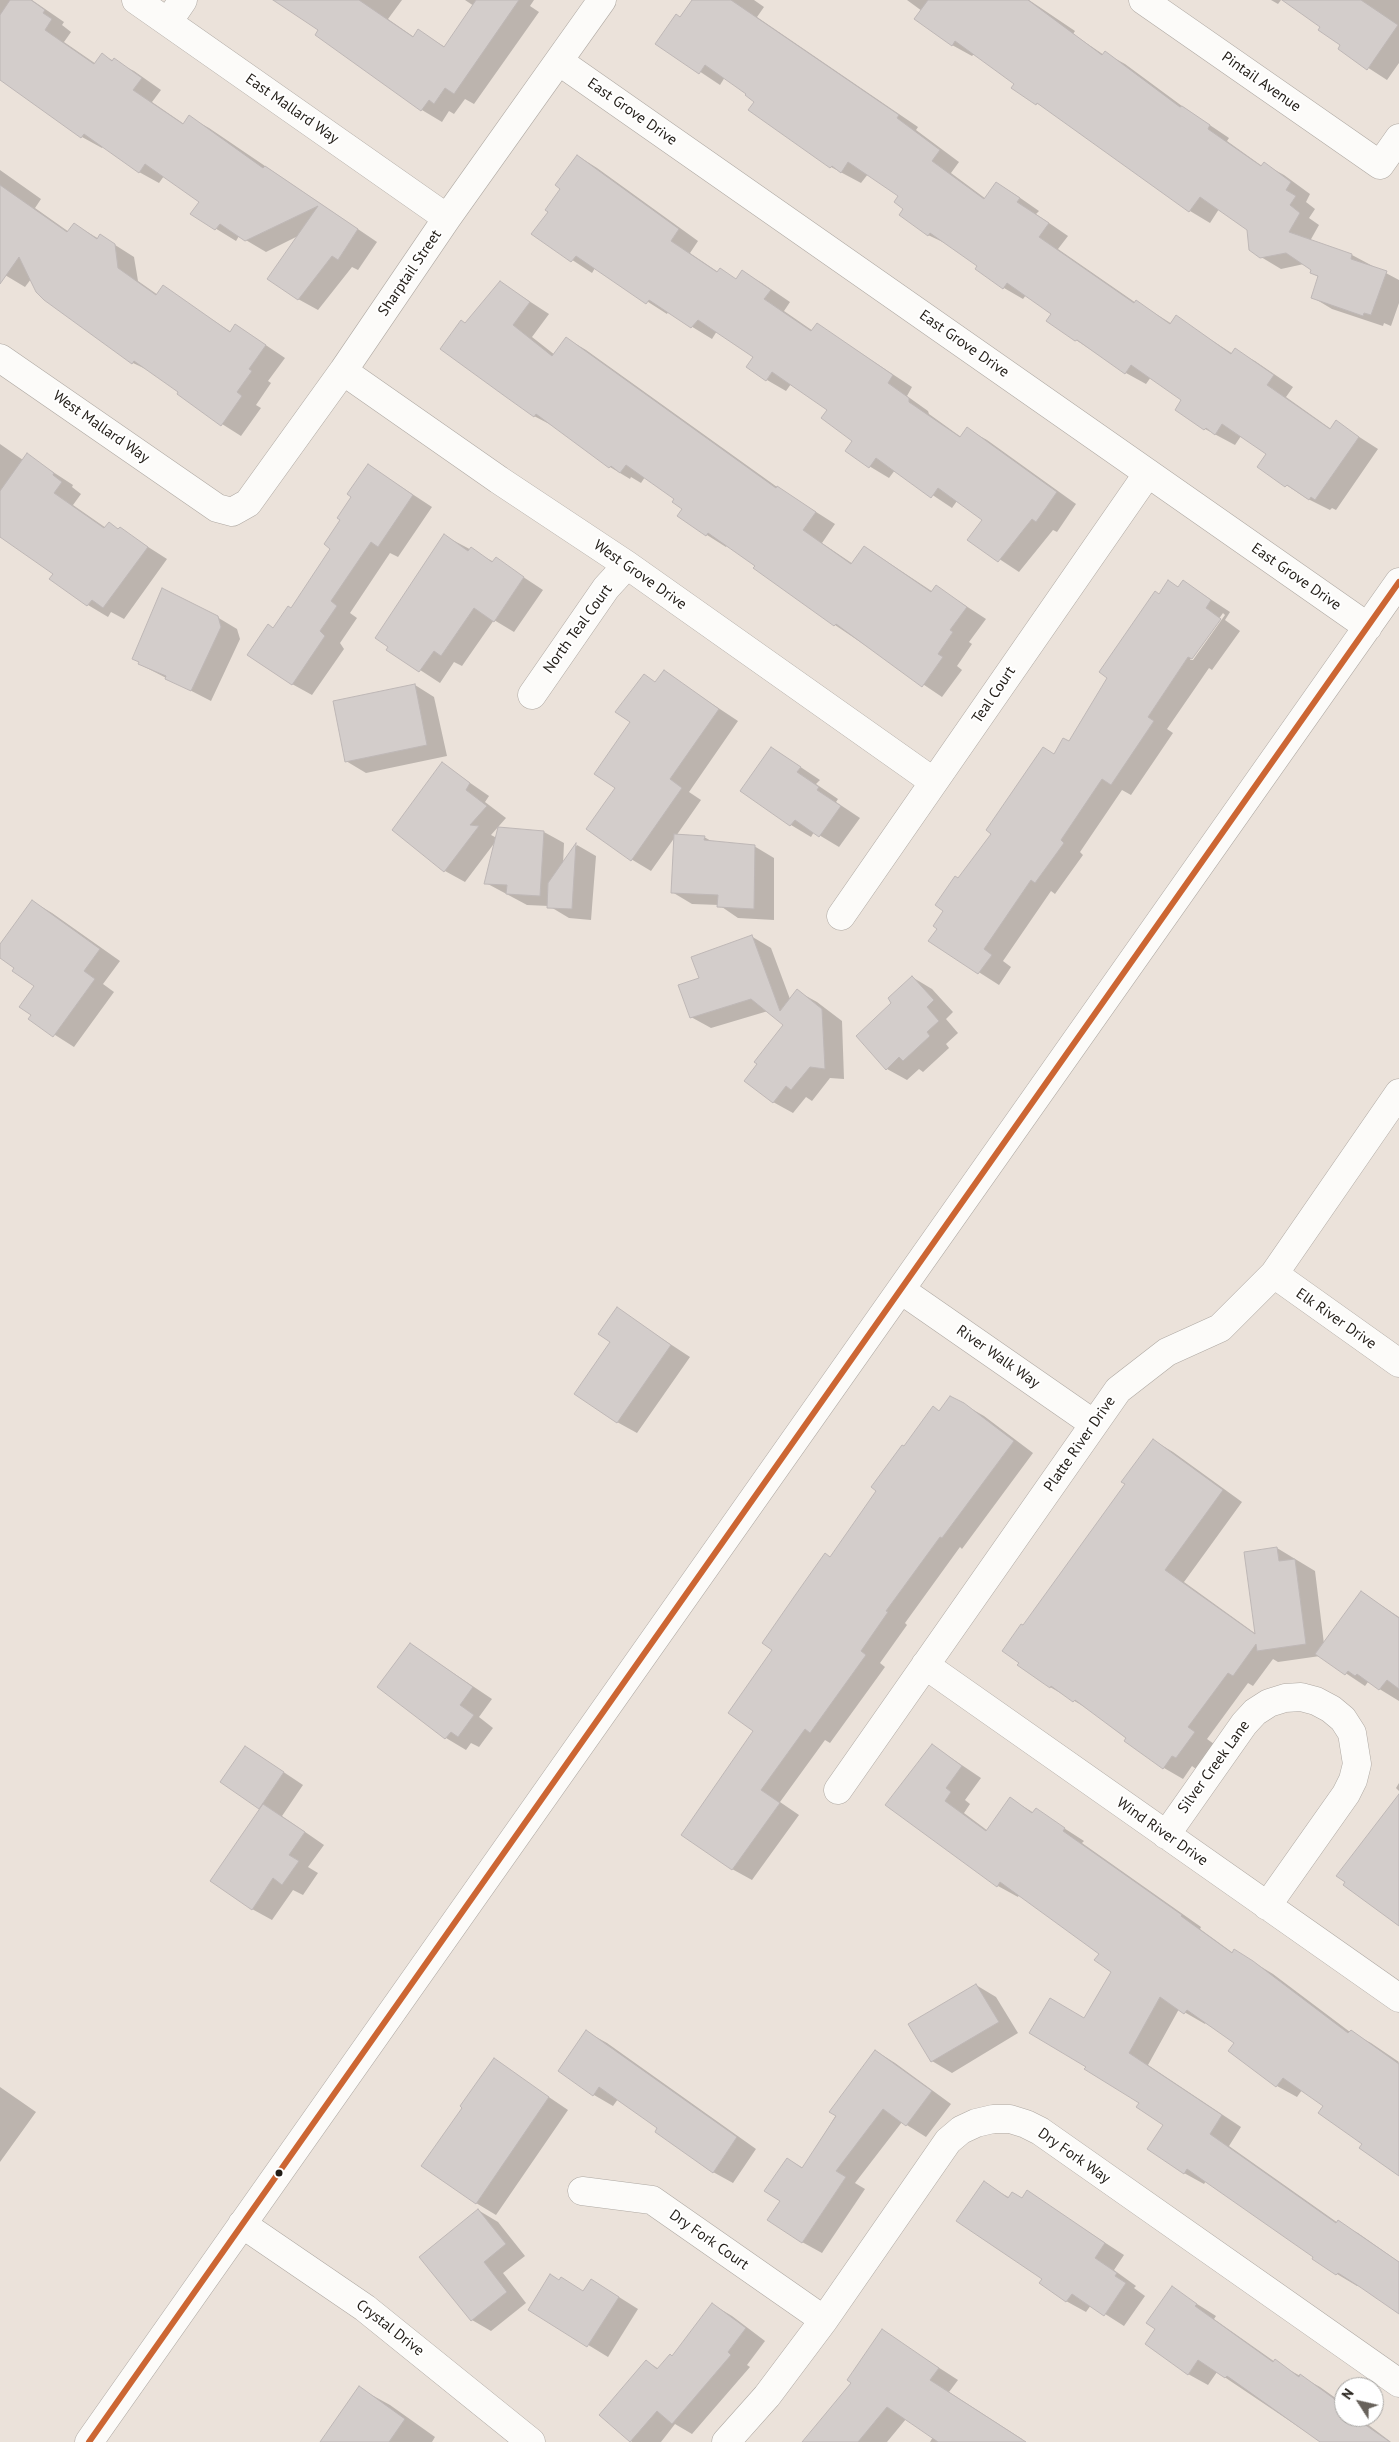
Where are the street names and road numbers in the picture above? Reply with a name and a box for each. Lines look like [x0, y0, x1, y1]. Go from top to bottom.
street label: Pintail Avenue [1218, 48, 1304, 116]
street label: East Mallard Way [242, 70, 342, 148]
street label: East Grove Drive [584, 74, 680, 150]
street label: Sharptail Street [375, 226, 445, 320]
street label: East Grove Drive [916, 306, 1012, 382]
street label: West Mallard Way [49, 387, 153, 467]
street label: West Grove Drive [590, 536, 690, 614]
street label: East Grove Drive [1248, 539, 1344, 615]
street label: North Teal Court [540, 581, 616, 677]
street label: Teal Court [968, 663, 1020, 727]
street label: Elk River Drive [1292, 1285, 1380, 1353]
street label: River Walk Way [953, 1322, 1043, 1392]
street label: Platte River Drive [1040, 1393, 1120, 1495]
street label: Silver Creek Lane [1174, 1717, 1254, 1817]
street label: Wind River Drive [1113, 1794, 1211, 1870]
street label: Dry Fork Way [1034, 2124, 1114, 2188]
street label: Dry Fork Court [666, 2206, 752, 2274]
street label: Crystal Drive [352, 2296, 428, 2360]

